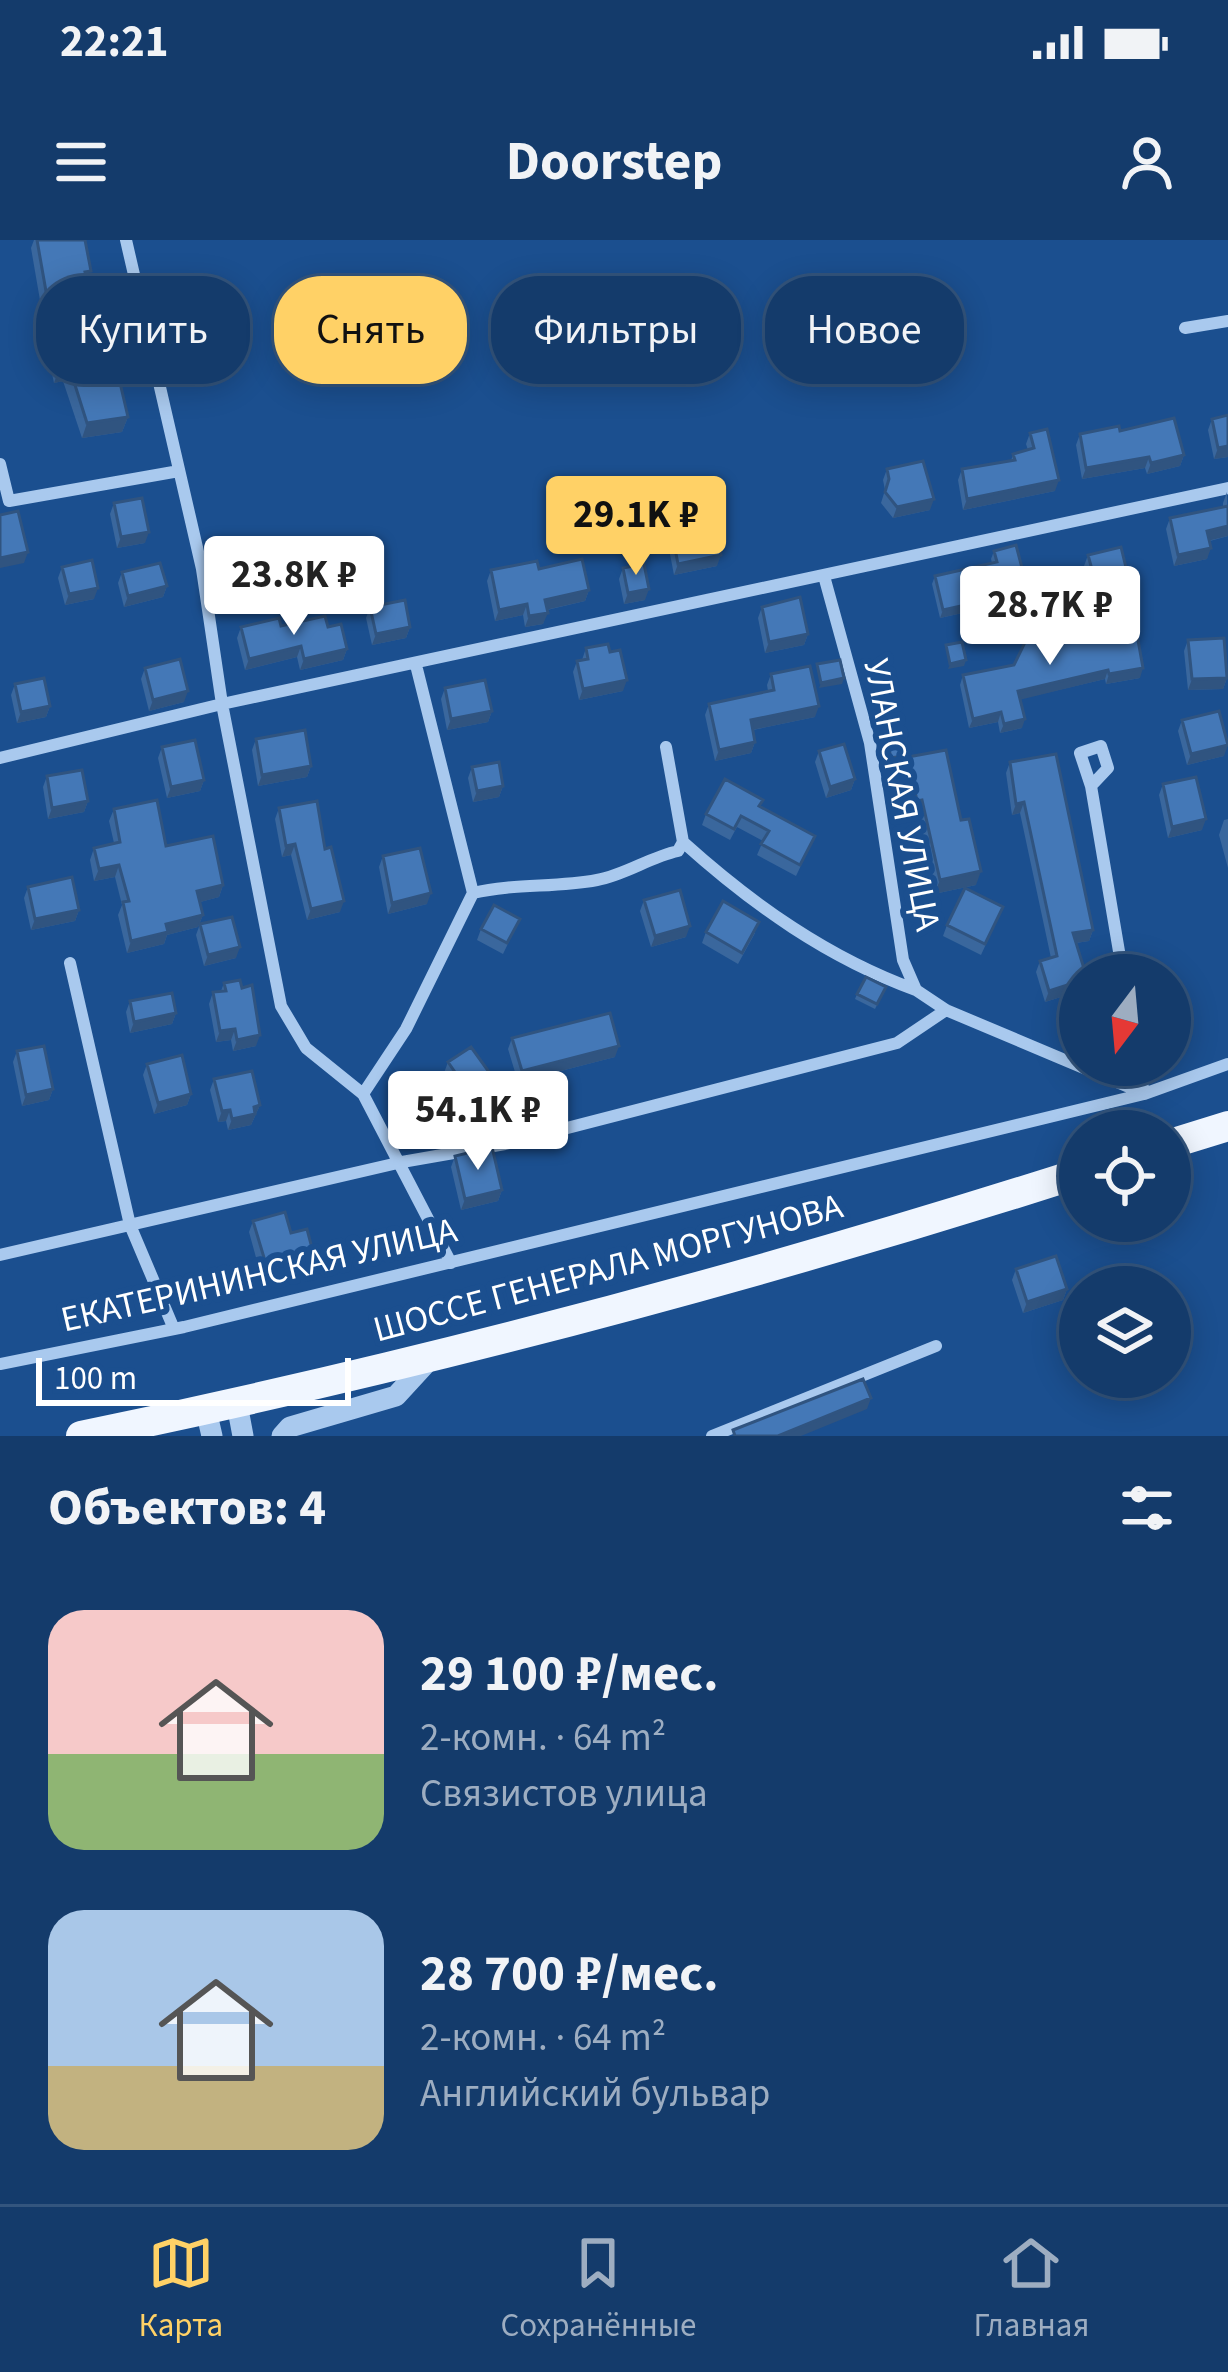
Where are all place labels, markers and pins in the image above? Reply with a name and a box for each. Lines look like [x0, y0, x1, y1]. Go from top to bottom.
pin: 29.1K ₽ [525, 476, 747, 578]
pin: 23.8K ₽ [183, 536, 405, 638]
pin: 28.7K ₽ [939, 566, 1161, 668]
pin: 54.1K ₽ [367, 1071, 589, 1173]

